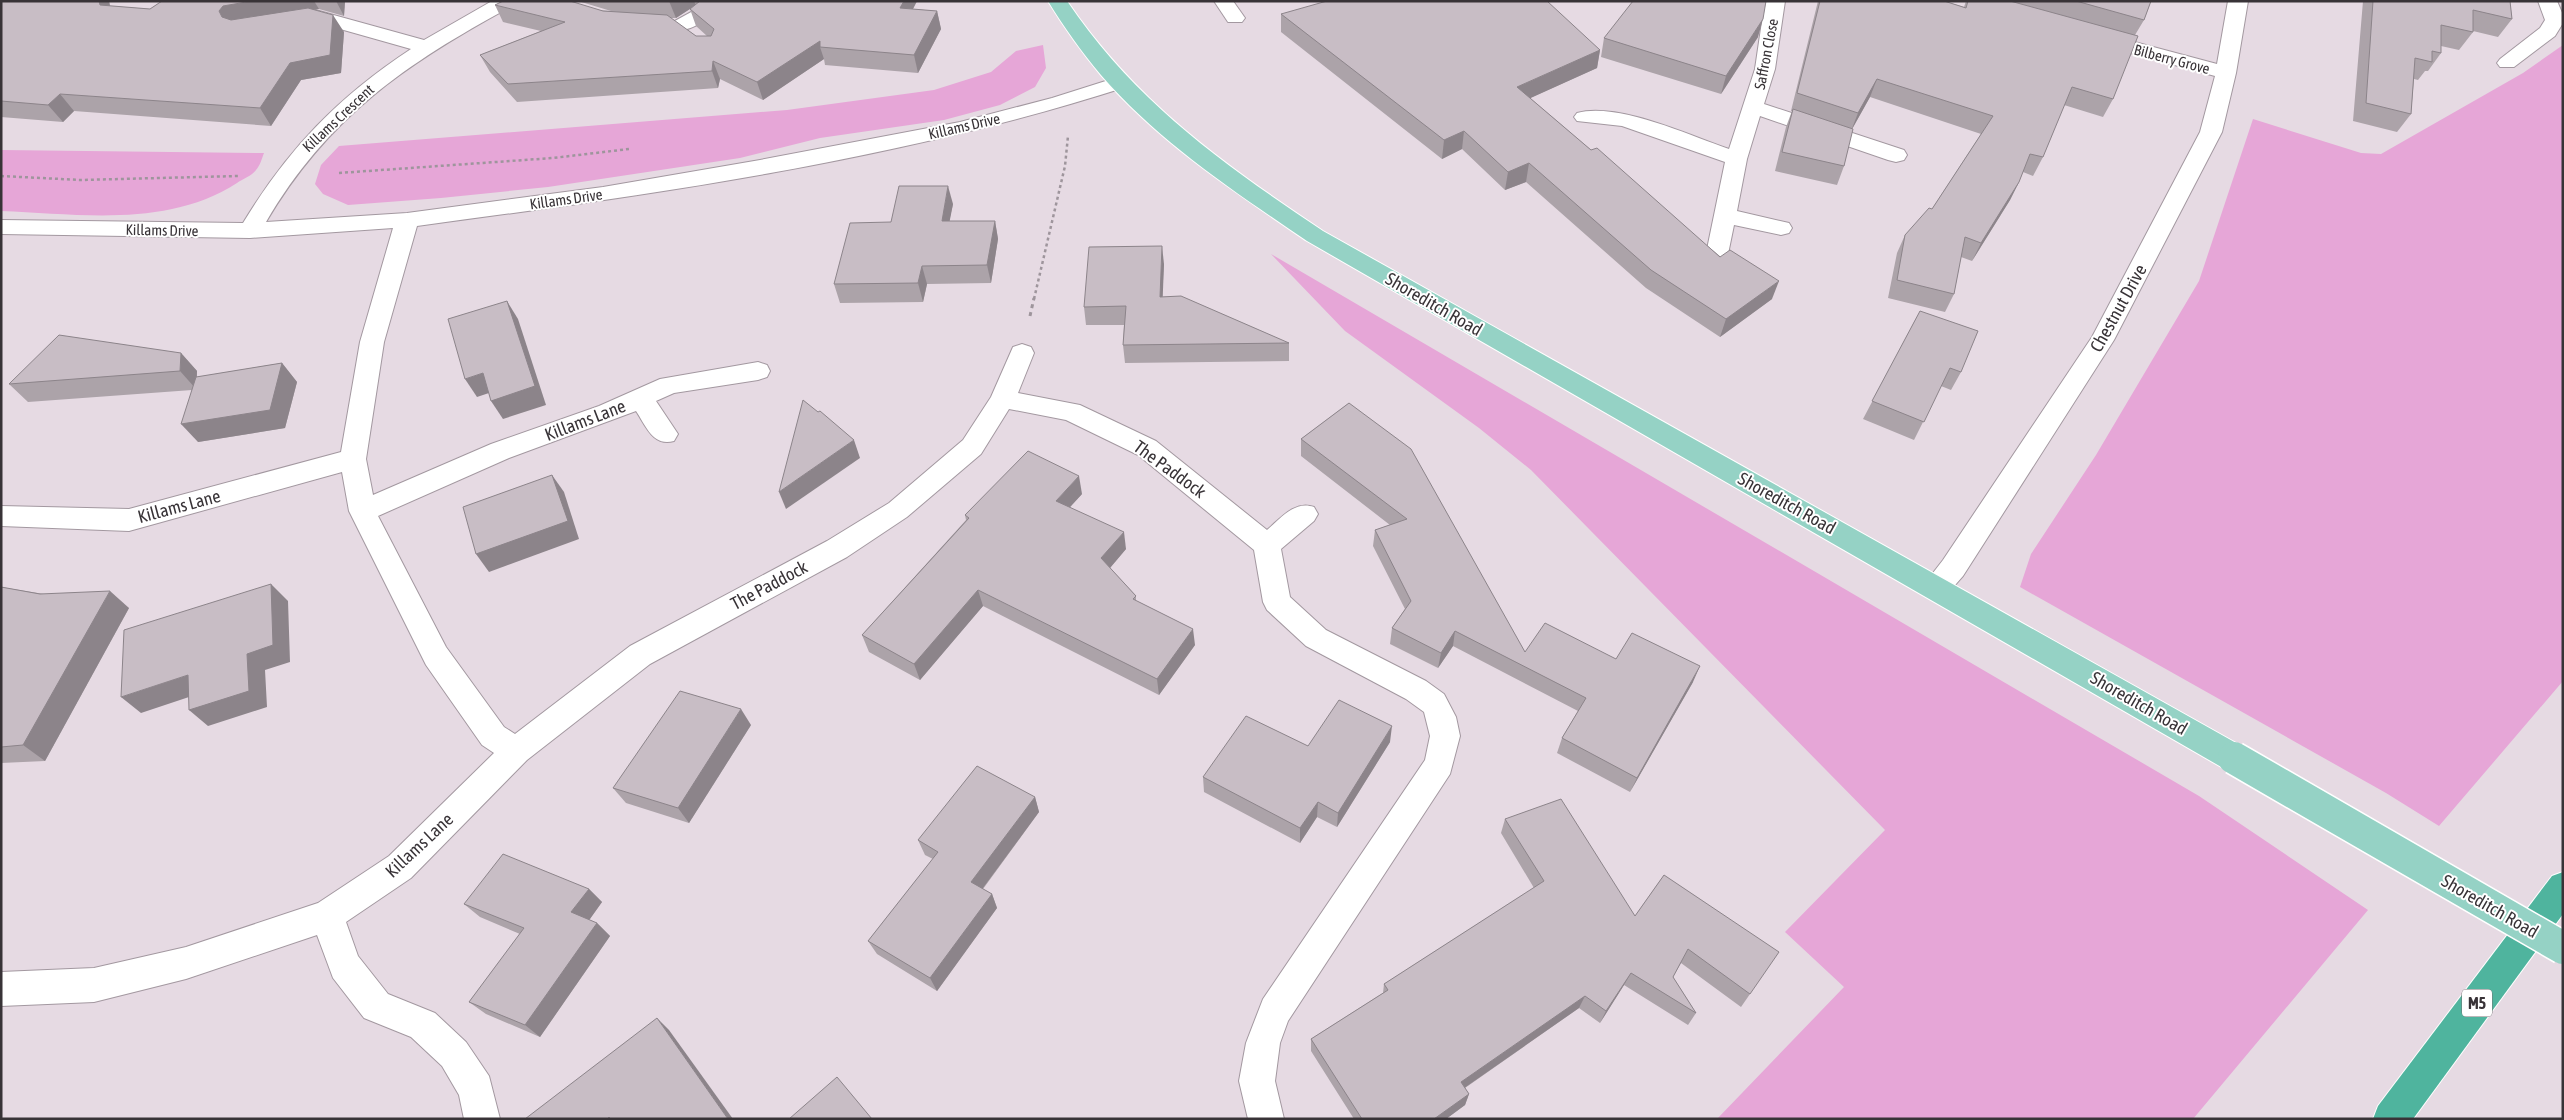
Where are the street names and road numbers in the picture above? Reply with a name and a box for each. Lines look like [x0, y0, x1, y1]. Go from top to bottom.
street label: Saffron Close [1751, 17, 1781, 91]
street label: Bilberry Grove [2132, 41, 2212, 77]
street label: Killams Crescent [299, 81, 377, 155]
street label: Killams Drive [927, 109, 1002, 142]
street label: Killams Drive [529, 185, 604, 212]
street label: Killams Drive [125, 221, 199, 239]
street label: Chestnut Drive [2085, 261, 2151, 355]
street label: Shoreditch Road [1382, 268, 1486, 340]
street label: Killams Lane [542, 395, 628, 445]
street label: The Paddock [1130, 436, 1210, 502]
street label: Shoreditch Road [1735, 468, 1839, 538]
street label: Killams Lane [135, 485, 223, 527]
street label: The Paddock [727, 556, 811, 614]
street label: Shoreditch Road [2087, 667, 2191, 739]
street label: Killams Lane [381, 808, 457, 882]
street label: Shoreditch Road [2438, 870, 2542, 942]
road number: M5 [2462, 990, 2492, 1016]

